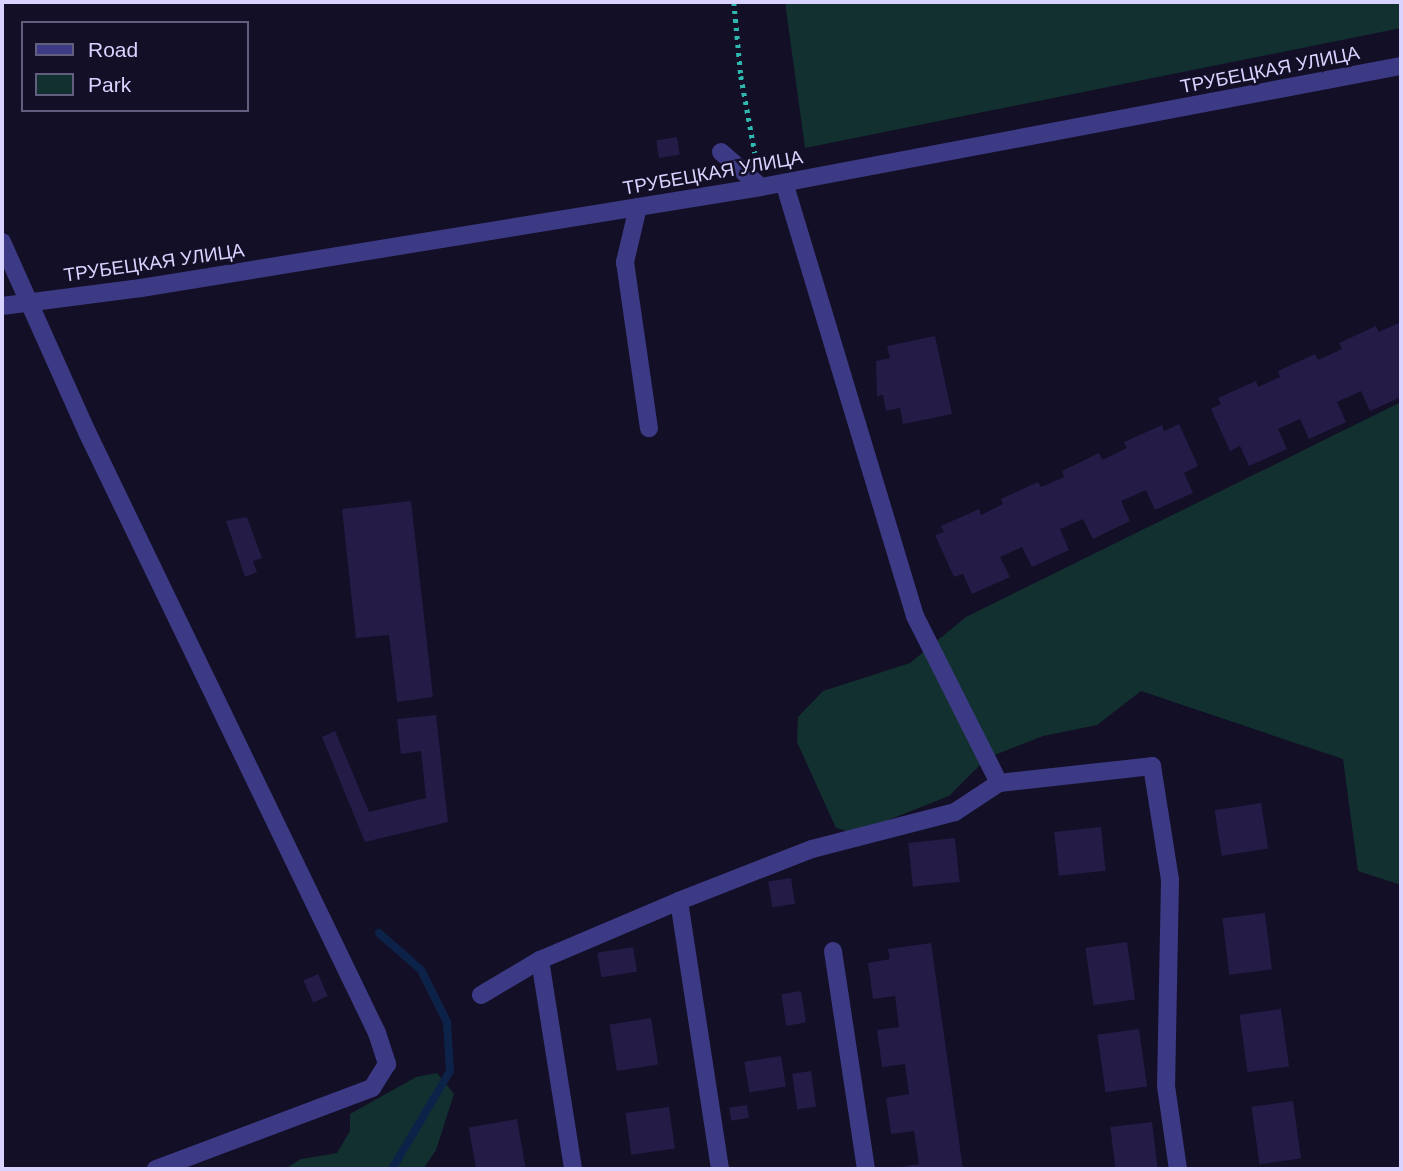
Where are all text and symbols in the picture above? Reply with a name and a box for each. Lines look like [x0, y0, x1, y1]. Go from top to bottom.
legend [21, 21, 248, 112]
text: Road [88, 38, 138, 61]
street label: ТРУБЕЦКАЯ УЛИЦА [1178, 41, 1362, 99]
text: Park [88, 73, 131, 96]
street label: ТРУБЕЦКАЯ УЛИЦА [621, 146, 805, 200]
street label: ТРУБЕЦКАЯ УЛИЦА [62, 239, 246, 287]

